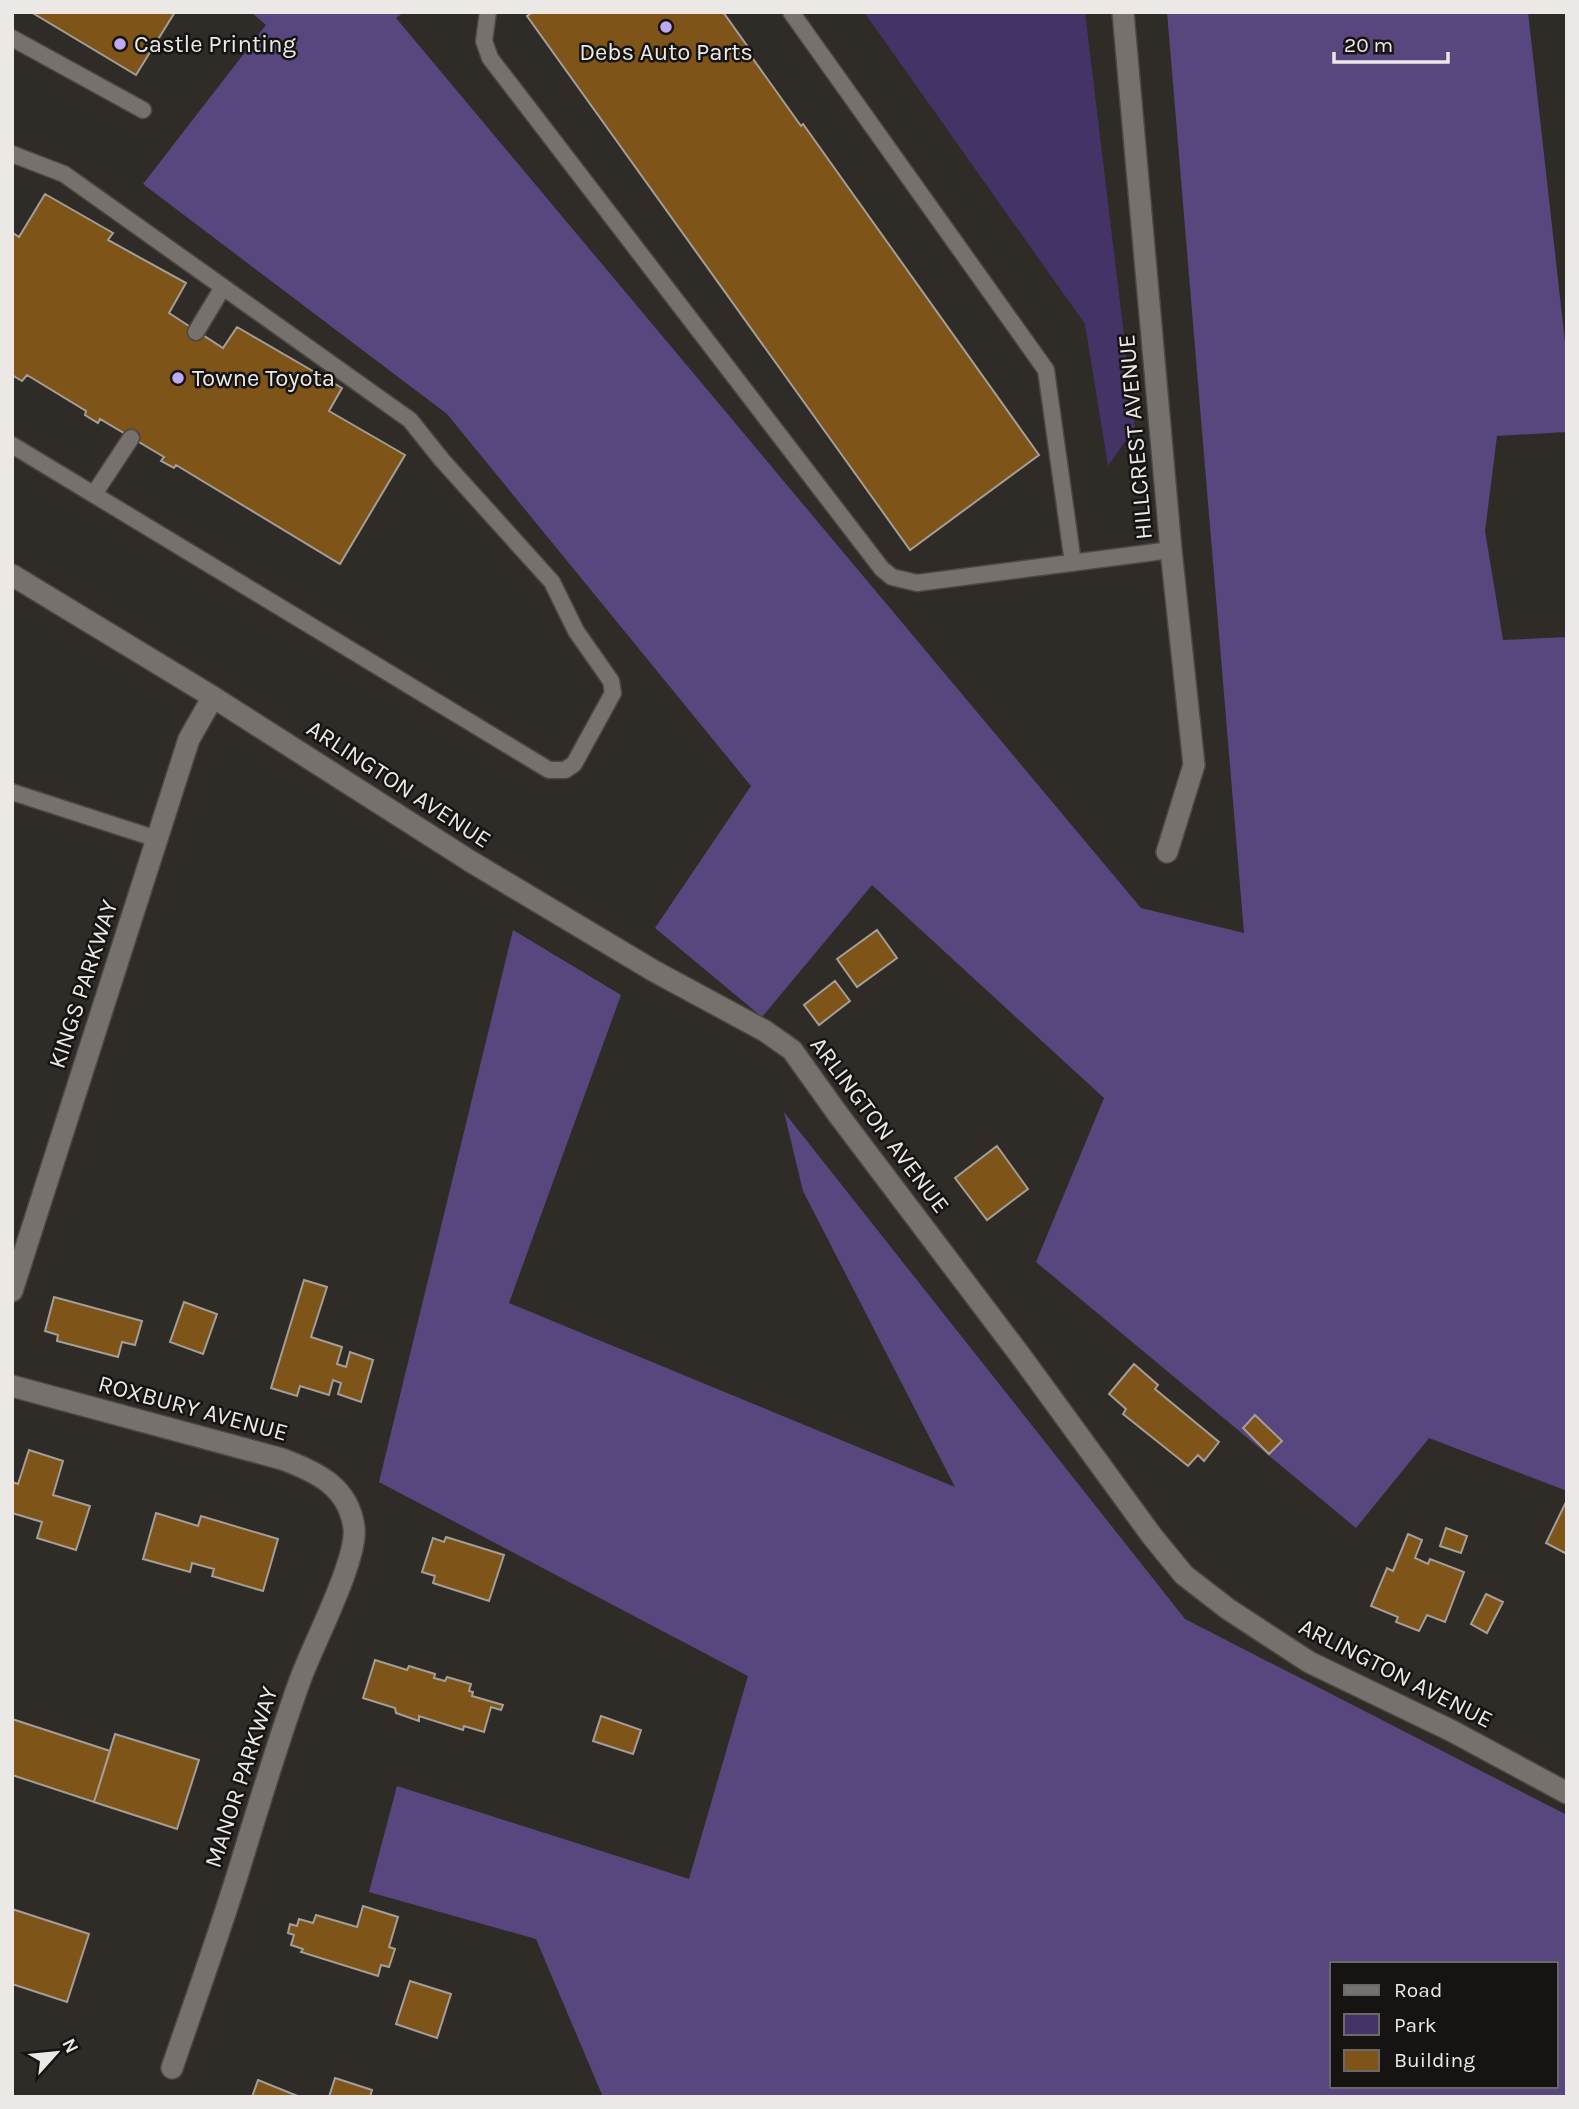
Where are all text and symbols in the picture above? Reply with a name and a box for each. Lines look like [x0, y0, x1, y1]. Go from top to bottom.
marker: Debs Auto Parts [658, 19, 674, 35]
scale bar [1334, 21, 1448, 65]
place label: Castle Printing [134, 30, 297, 58]
text: 20 m [1344, 33, 1393, 57]
marker: Castle Printing [112, 36, 128, 52]
place label: Debs Auto Parts [579, 38, 753, 66]
street label: HILLCREST AVENUE [1112, 333, 1158, 541]
place label: Towne Toyota [192, 364, 335, 392]
marker: Towne Toyota [170, 370, 186, 386]
street label: ARLINGTON AVENUE [302, 714, 496, 854]
street label: KINGS PARKWAY [43, 896, 123, 1072]
street label: ARLINGTON AVENUE [805, 1031, 955, 1219]
street label: ROXBURY AVENUE [95, 1369, 291, 1447]
street label: ARLINGTON AVENUE [1294, 1612, 1498, 1734]
street label: MANOR PARKWAY [199, 1683, 283, 1871]
legend [1330, 1962, 1558, 2088]
text: Road [1394, 1978, 1442, 2002]
text: Park [1394, 2013, 1437, 2037]
north arrow [21, 2018, 91, 2088]
text: N [57, 2035, 83, 2057]
text: Building [1394, 2048, 1475, 2072]

